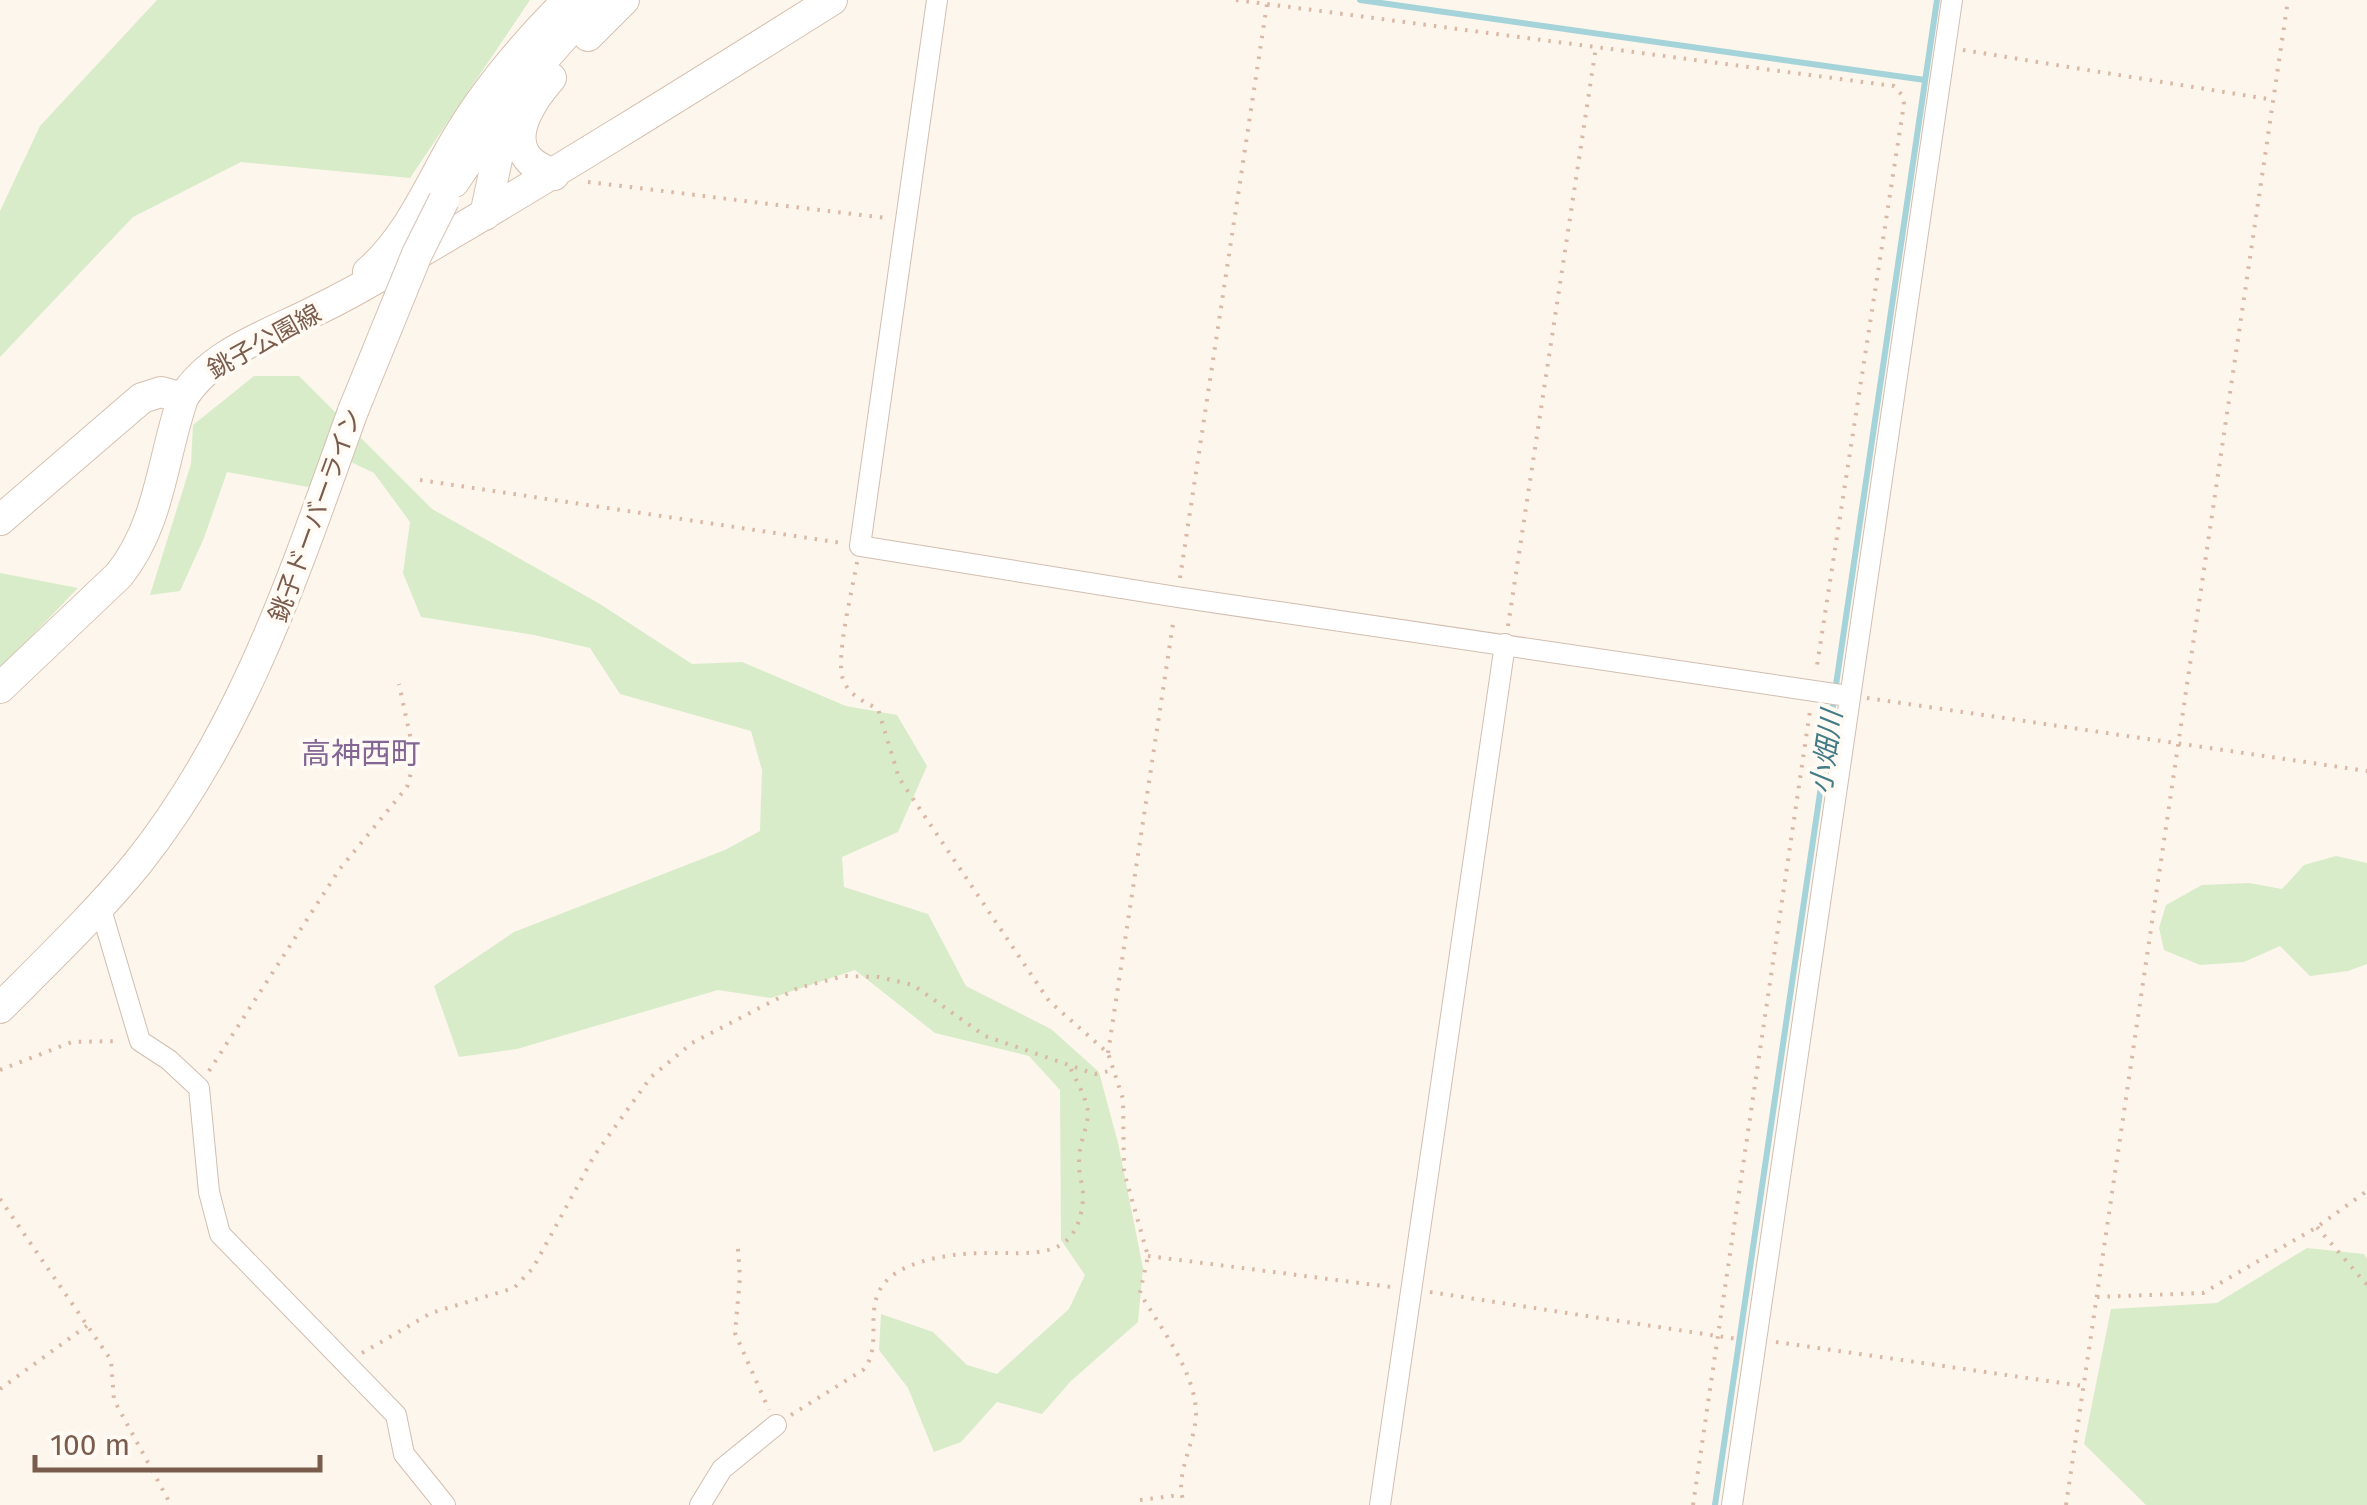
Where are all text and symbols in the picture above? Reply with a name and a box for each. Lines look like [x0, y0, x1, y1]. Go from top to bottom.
street label: 銚子公園線 [203, 298, 326, 385]
street label: 銚子ドーバーライン [263, 405, 368, 626]
water label: 小畑川 [1804, 705, 1849, 796]
district label: 高神西町 [301, 736, 421, 772]
scale bar [35, 1410, 320, 1472]
text: 100 m [50, 1427, 130, 1463]

